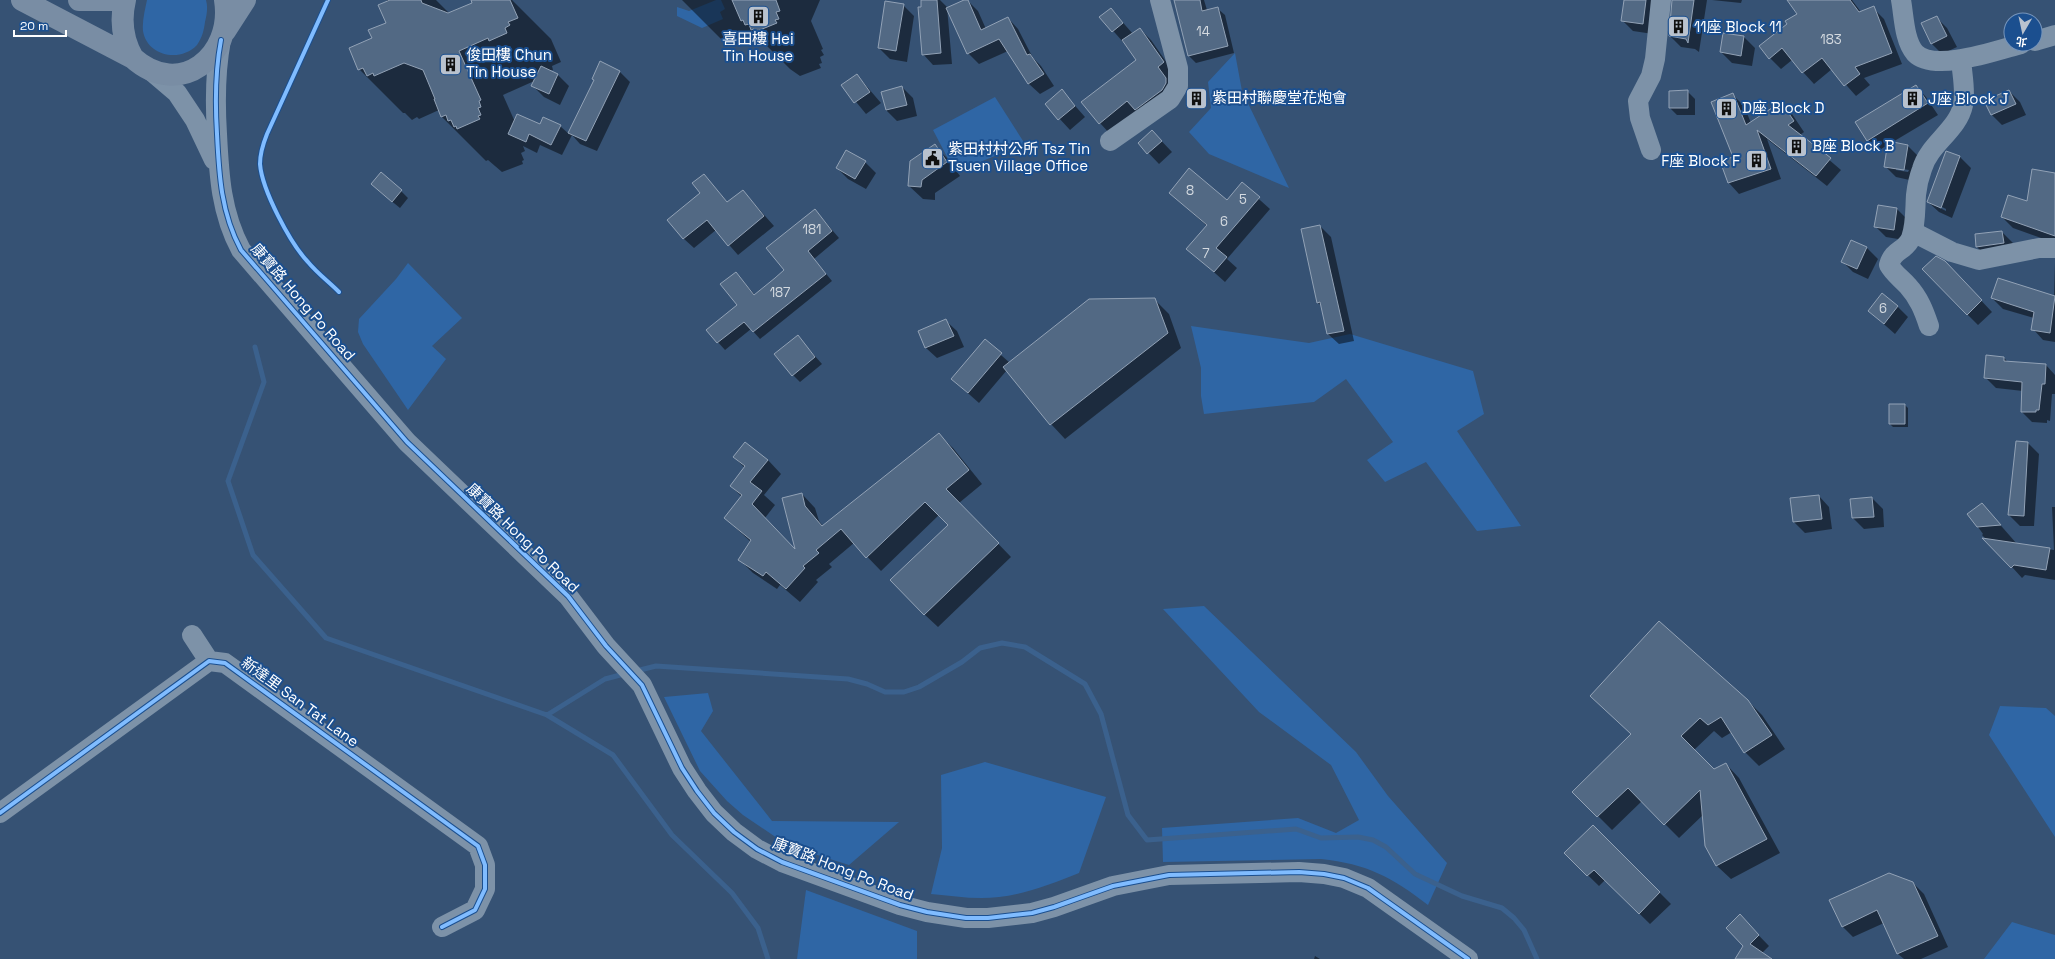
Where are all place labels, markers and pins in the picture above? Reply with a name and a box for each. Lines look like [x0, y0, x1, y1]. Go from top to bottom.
building icon: 喜田樓 Hei Tin House [745, 3, 771, 29]
building icon: 11座 Block 11 [1666, 14, 1692, 40]
place label: 11座 Block 11 [1694, 17, 1782, 36]
place label: 喜田樓 Hei Tin House [722, 29, 794, 65]
place label: 俊田樓 Chun Tin House [466, 45, 552, 81]
building icon: 俊田樓 Chun Tin House [437, 51, 463, 77]
building icon: 紫田村聯慶堂花炮會 [1184, 85, 1210, 111]
building icon: J座 Block J [1900, 86, 1926, 112]
place label: 紫田村聯慶堂花炮會 [1212, 88, 1347, 107]
place label: J座 Block J [1928, 89, 2009, 108]
building icon: D座 Block D [1713, 95, 1739, 121]
place label: D座 Block D [1742, 98, 1825, 117]
building icon: B座 Block B [1783, 133, 1809, 159]
place label: B座 Block B [1812, 136, 1895, 155]
place label: 紫田村村公所 Tsz Tin Tsuen Village Office [948, 139, 1090, 175]
public building icon: 紫田村村公所 Tsz Tin Tsuen Village Office [920, 145, 946, 171]
building icon: F座 Block F [1743, 148, 1769, 174]
place label: F座 Block F [1661, 151, 1740, 170]

